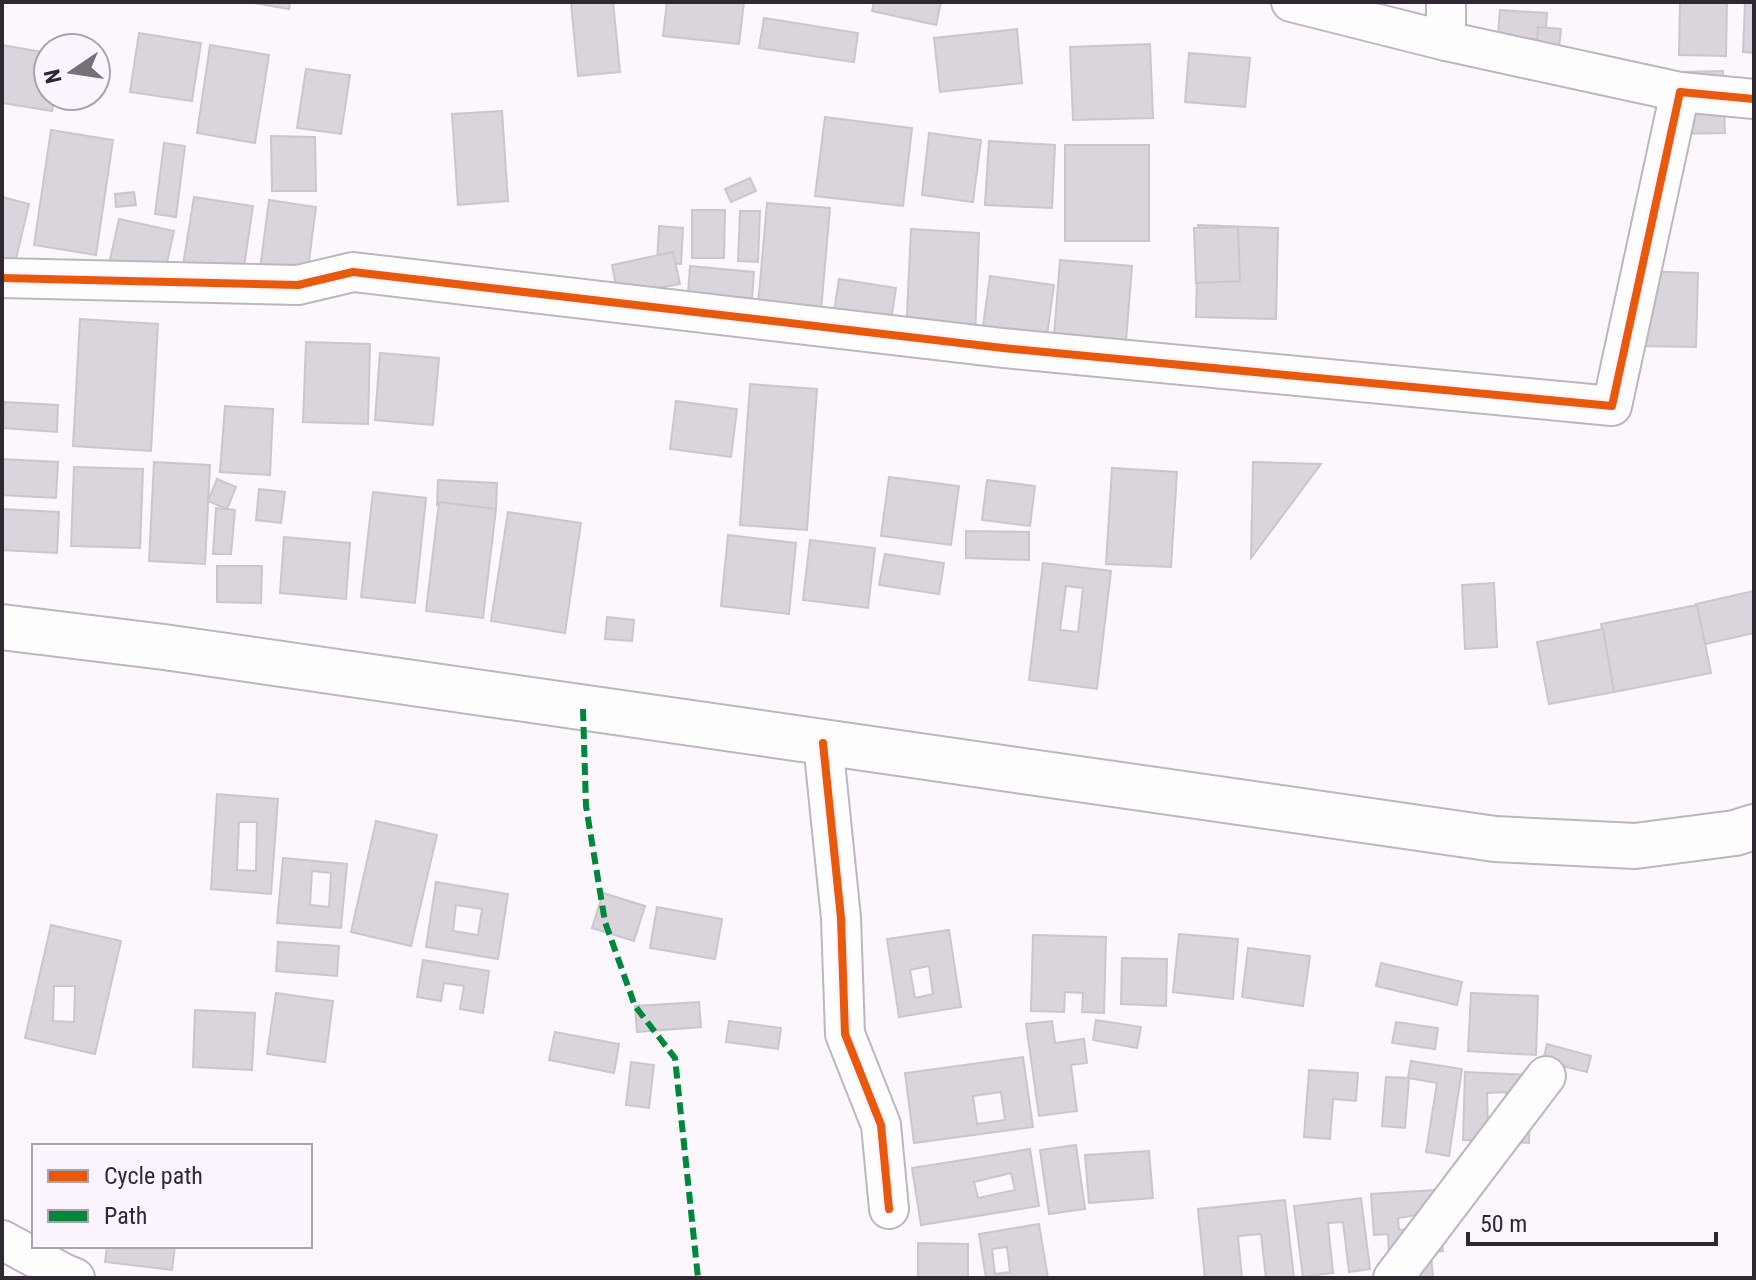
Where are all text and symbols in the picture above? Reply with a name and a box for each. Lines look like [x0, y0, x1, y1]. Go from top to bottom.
north arrow [32, 32, 112, 112]
text: N [39, 67, 67, 86]
legend [32, 1144, 312, 1248]
text: Cycle path [104, 1162, 203, 1190]
scale bar [1468, 1196, 1716, 1246]
text: Path [104, 1202, 147, 1230]
text: 50 m [1480, 1210, 1527, 1238]

